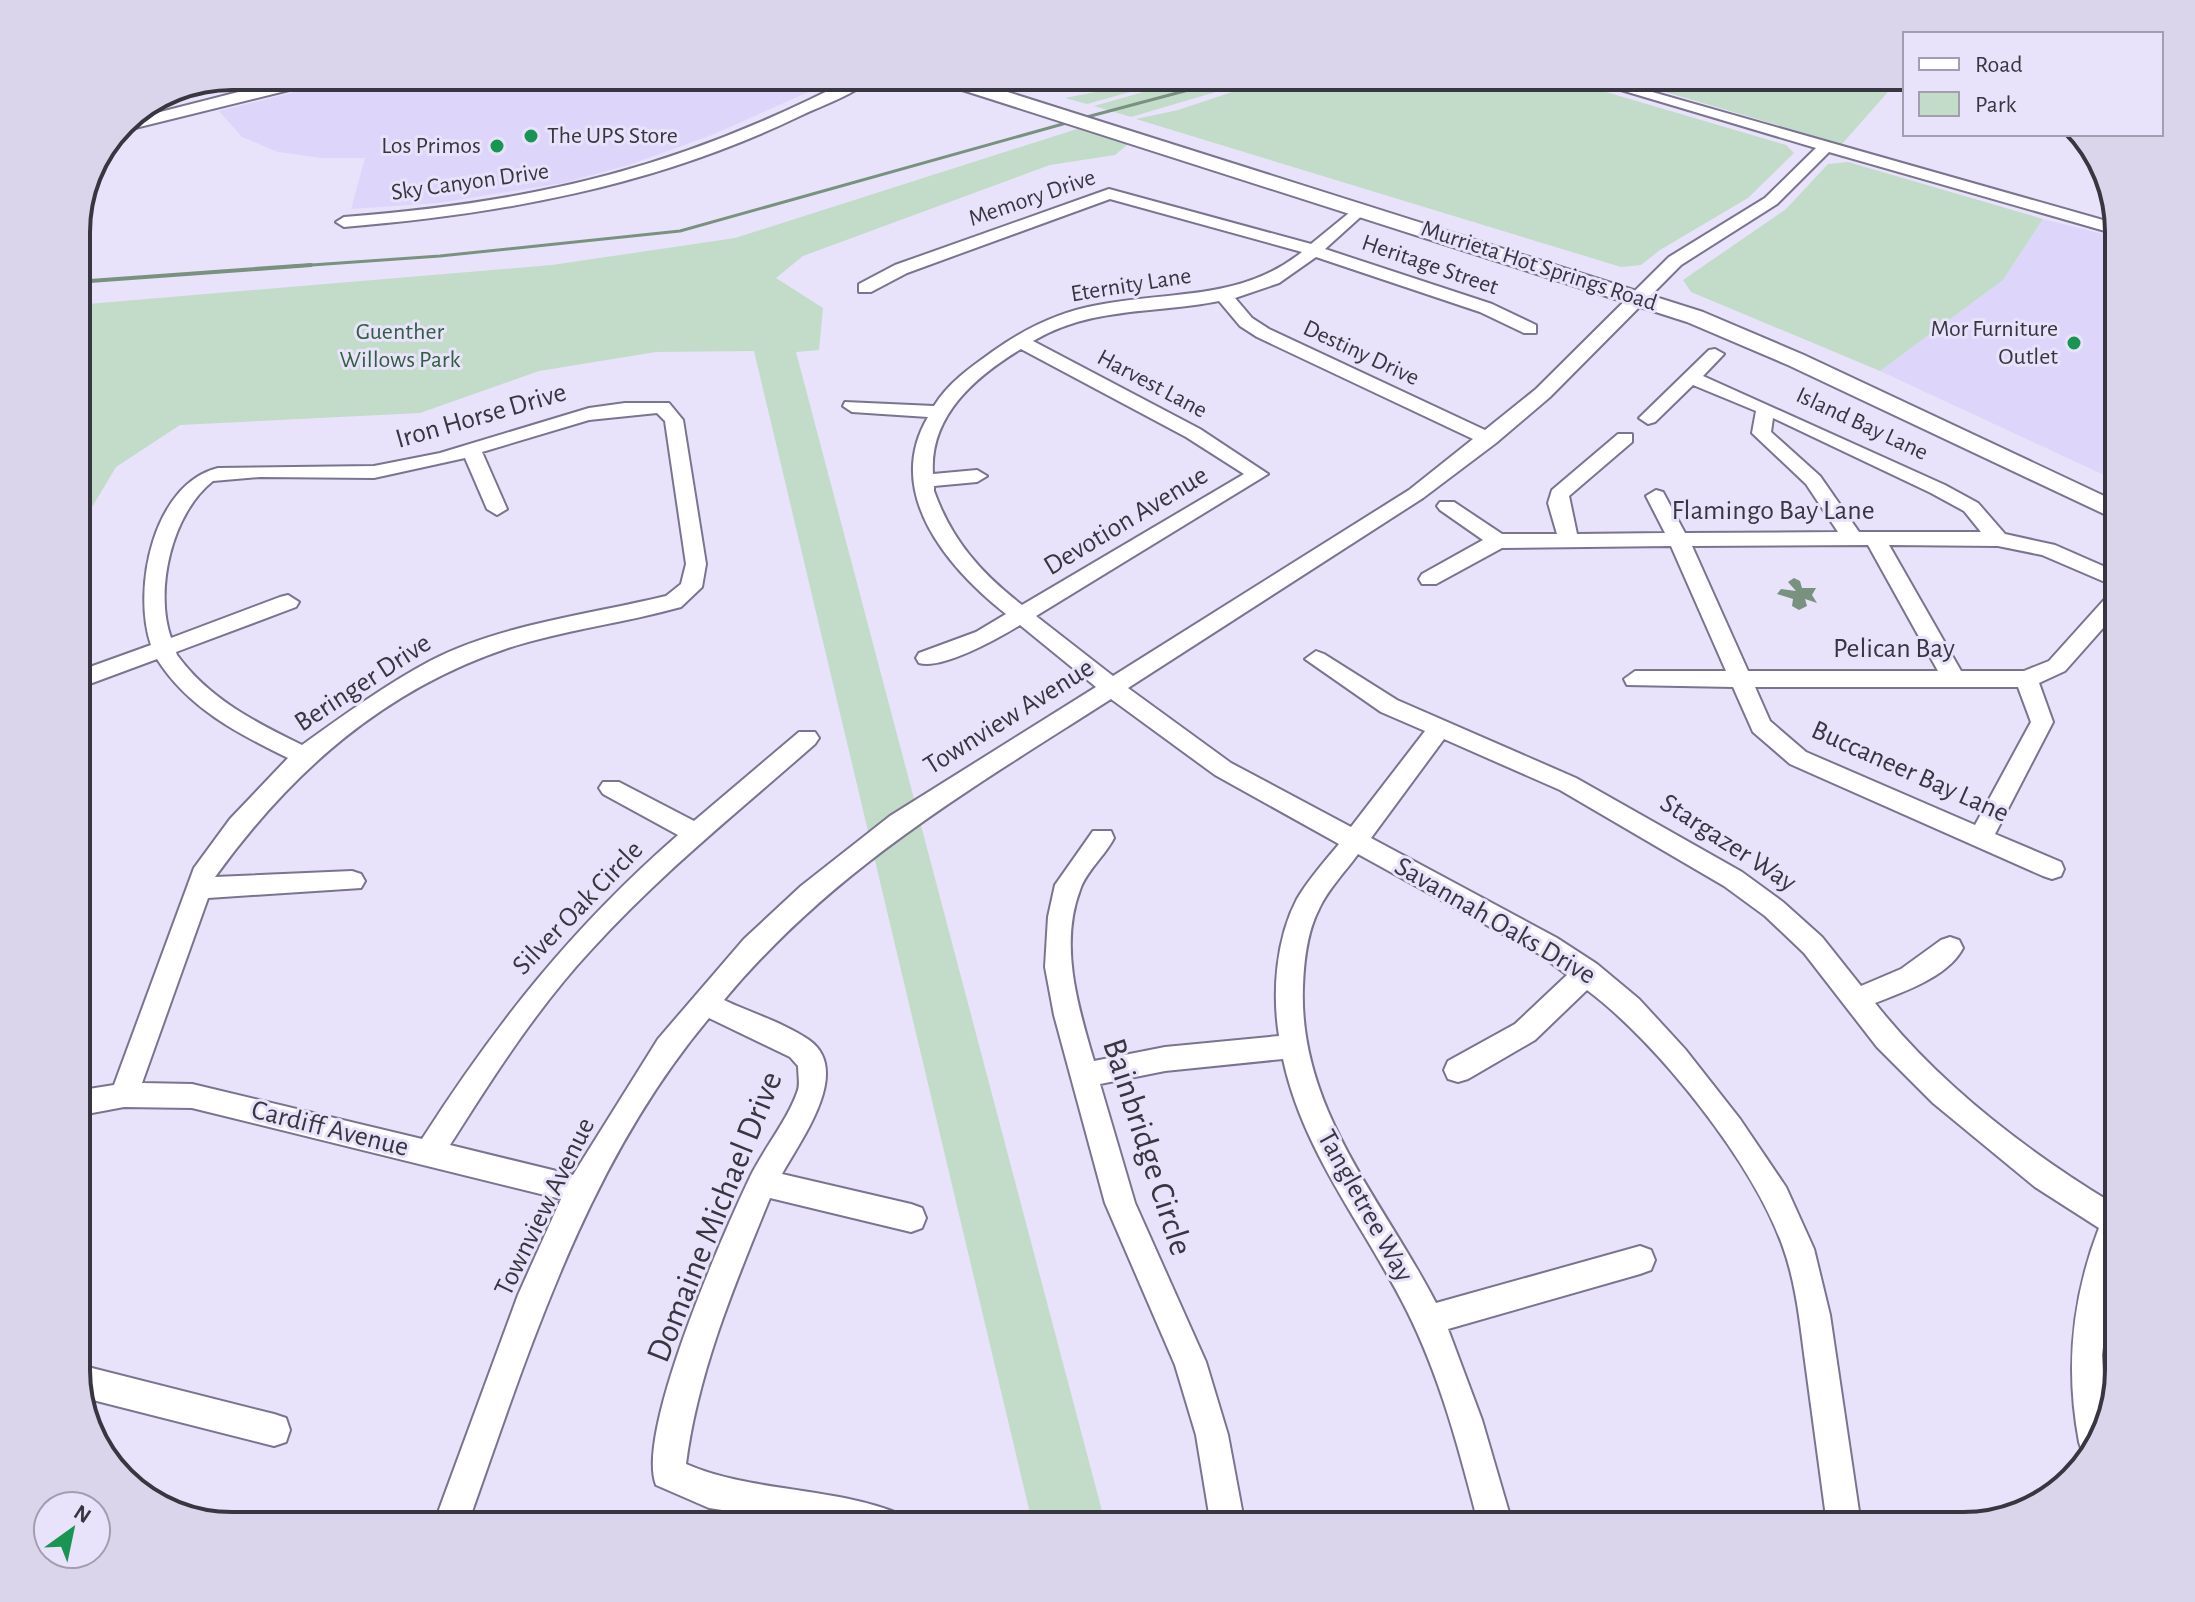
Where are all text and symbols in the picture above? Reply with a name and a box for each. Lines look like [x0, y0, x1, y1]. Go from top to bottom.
legend [1903, 32, 2163, 136]
text: Road [1975, 53, 2023, 77]
text: Park [1975, 93, 2016, 117]
place label: The UPS Store [547, 124, 678, 148]
marker: The UPS Store [522, 127, 540, 145]
place label: Los Primos [381, 134, 481, 158]
marker: Los Primos [488, 137, 506, 155]
street label: Sky Canyon Drive [389, 159, 551, 205]
street label: Memory Drive [965, 165, 1099, 231]
street label: Murrieta Hot Springs Road [1418, 217, 1660, 315]
street label: Heritage Street [1359, 230, 1502, 300]
street label: Eternity Lane [1069, 264, 1193, 306]
street label: Destiny Drive [1299, 316, 1423, 390]
place label: Mor Furniture Outlet [1931, 317, 2058, 369]
park label: Guenther Willows Park [340, 320, 461, 372]
marker: Mor Furniture Outlet [2065, 334, 2083, 352]
street label: Harvest Lane [1093, 345, 1211, 423]
street label: Iron Horse Drive [393, 378, 569, 454]
street label: Island Bay Lane [1792, 383, 1932, 465]
street label: Devotion Avenue [1039, 461, 1213, 581]
street label: Flamingo Bay Lane [1671, 497, 1875, 525]
street label: Beringer Drive [290, 629, 436, 737]
street label: Pelican Bay [1833, 635, 1955, 663]
street label: Townview Avenue [919, 654, 1099, 780]
street label: Buccaneer Bay Lane [1807, 716, 2013, 828]
street label: Stargazer Way [1655, 789, 1801, 897]
street label: Silver Oak Circle [508, 836, 648, 980]
street label: Savannah Oaks Drive [1390, 852, 1600, 990]
street label: Bainbridge Circle [1096, 1034, 1198, 1260]
street label: Domaine Michael Drive [641, 1067, 789, 1367]
street label: Cardiff Avenue [249, 1096, 411, 1162]
street label: Townview Avenue [490, 1113, 600, 1301]
street label: Tangletree Way [1312, 1125, 1418, 1287]
north arrow [32, 1490, 112, 1570]
text: N [70, 1501, 95, 1527]

